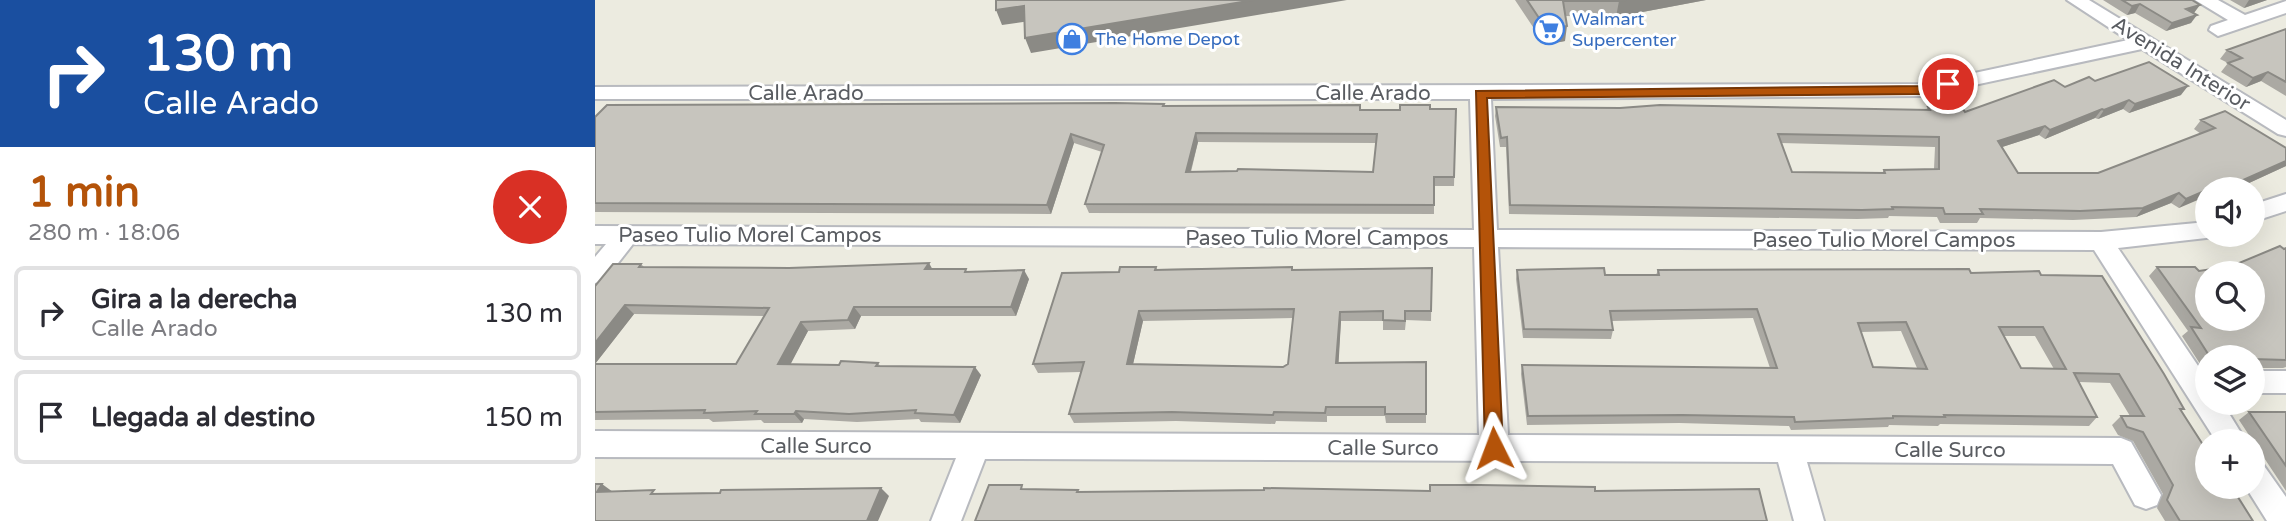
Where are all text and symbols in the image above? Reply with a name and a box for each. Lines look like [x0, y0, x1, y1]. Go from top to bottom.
place label: Walmart Supercenter [1572, 8, 1676, 51]
street label: Avenida Interior [2107, 11, 2255, 117]
supermarket icon: Walmart Supercenter [1532, 12, 1566, 46]
shop icon: The Home Depot [1055, 22, 1089, 56]
text: 130 m [143, 25, 293, 84]
icon: right [28, 28, 119, 119]
place label: The Home Depot [1095, 28, 1240, 50]
pin [1918, 54, 1978, 114]
icon: arrive [1929, 65, 1967, 103]
street label: Calle Arado [748, 81, 864, 106]
street label: Calle Arado [1315, 81, 1431, 106]
text: Calle Arado [143, 85, 319, 123]
text: 1 min [28, 167, 140, 218]
button: close [493, 170, 567, 244]
map controls [2195, 177, 2265, 499]
button: sound [2195, 177, 2265, 247]
text: 280 m · 18:06 [28, 219, 180, 247]
street label: Paseo Tulio Morel Campos [618, 223, 882, 248]
street label: Paseo Tulio Morel Campos [1185, 226, 1449, 251]
street label: Paseo Tulio Morel Campos [1752, 228, 2016, 253]
button: search [2195, 261, 2265, 331]
text: Gira a la derecha [91, 284, 297, 315]
icon: right [32, 294, 70, 332]
text: 130 m [483, 298, 563, 329]
text: Calle Arado [91, 315, 218, 343]
button: layers [2195, 345, 2265, 415]
icon: arrive [32, 398, 70, 436]
text: Llegada al destino [91, 402, 315, 433]
text: 150 m [483, 402, 563, 433]
position arrow [1457, 411, 1531, 485]
button: + [2195, 429, 2265, 499]
street label: Calle Surco [760, 434, 872, 459]
street label: Calle Surco [1327, 436, 1439, 461]
street label: Calle Surco [1894, 438, 2006, 463]

